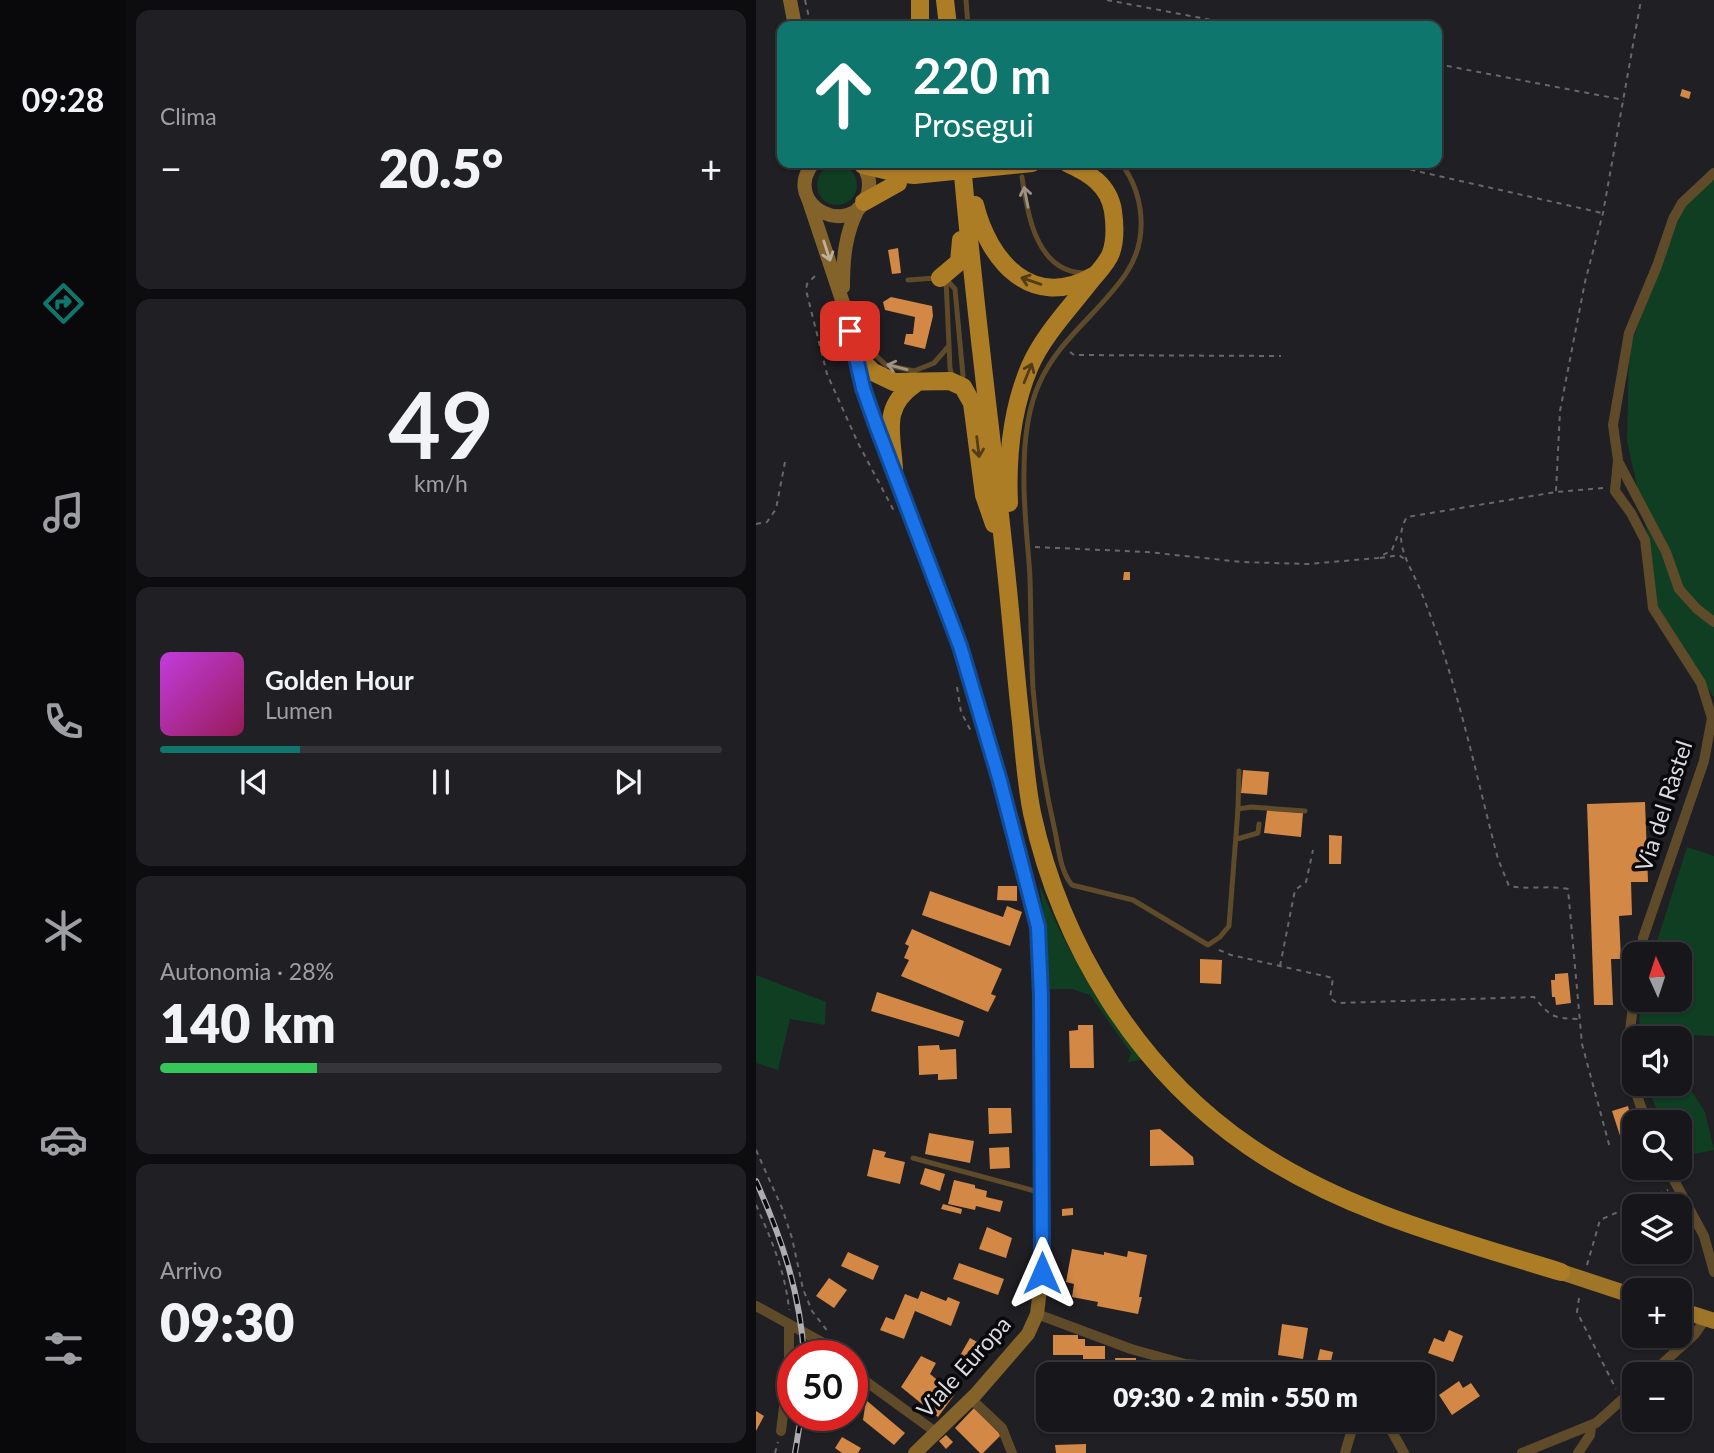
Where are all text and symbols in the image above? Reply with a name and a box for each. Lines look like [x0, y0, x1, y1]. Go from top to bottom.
text: 220 m [913, 46, 1051, 104]
icon: ahead [798, 49, 889, 140]
text: 09:28 [22, 80, 104, 119]
text: Clima [160, 102, 217, 130]
text: Prosegui [913, 105, 1034, 144]
text: 20.5° [379, 137, 503, 199]
text: − [160, 145, 182, 191]
text: + [700, 145, 722, 191]
one-way arrow [1018, 186, 1032, 209]
one-way arrow [822, 240, 834, 262]
one-way arrow [1021, 274, 1043, 286]
icon: directions [39, 279, 88, 328]
pin [820, 301, 880, 361]
icon: arrive [831, 312, 869, 350]
one-way arrow [886, 360, 909, 373]
one-way arrow [1022, 363, 1035, 384]
text: 49 [388, 369, 494, 478]
one-way arrow [971, 435, 984, 457]
text: km/h [414, 469, 468, 497]
icon: music [39, 488, 88, 537]
text: Golden Hour [265, 664, 414, 696]
text: Lumen [265, 696, 333, 724]
icon: phone [39, 697, 88, 746]
street label: Via del Ràstel [1629, 737, 1697, 875]
icon: previous [235, 763, 273, 801]
icon: pause [422, 763, 460, 801]
icon: next [609, 763, 647, 801]
icon: climate [39, 906, 88, 955]
north arrow [1622, 942, 1692, 1012]
map controls [1622, 942, 1692, 1432]
text: Autonomia · 28% [160, 957, 334, 985]
text: 140 km [160, 992, 336, 1054]
button: sound [1622, 1026, 1692, 1096]
button: search [1622, 1110, 1692, 1180]
icon: car [39, 1115, 88, 1164]
button: layers [1622, 1194, 1692, 1264]
position arrow [1005, 1236, 1079, 1310]
text: Arrivo [160, 1256, 222, 1284]
button: + [1622, 1278, 1692, 1348]
text: 09:30 [160, 1291, 294, 1353]
street label: Viale Europa [910, 1310, 1016, 1423]
icon: filters [39, 1324, 88, 1373]
speed limit sign: 50 [777, 1340, 868, 1431]
button: − [1622, 1362, 1692, 1432]
text: 09:30 · 2 min · 550 m [1113, 1381, 1358, 1413]

